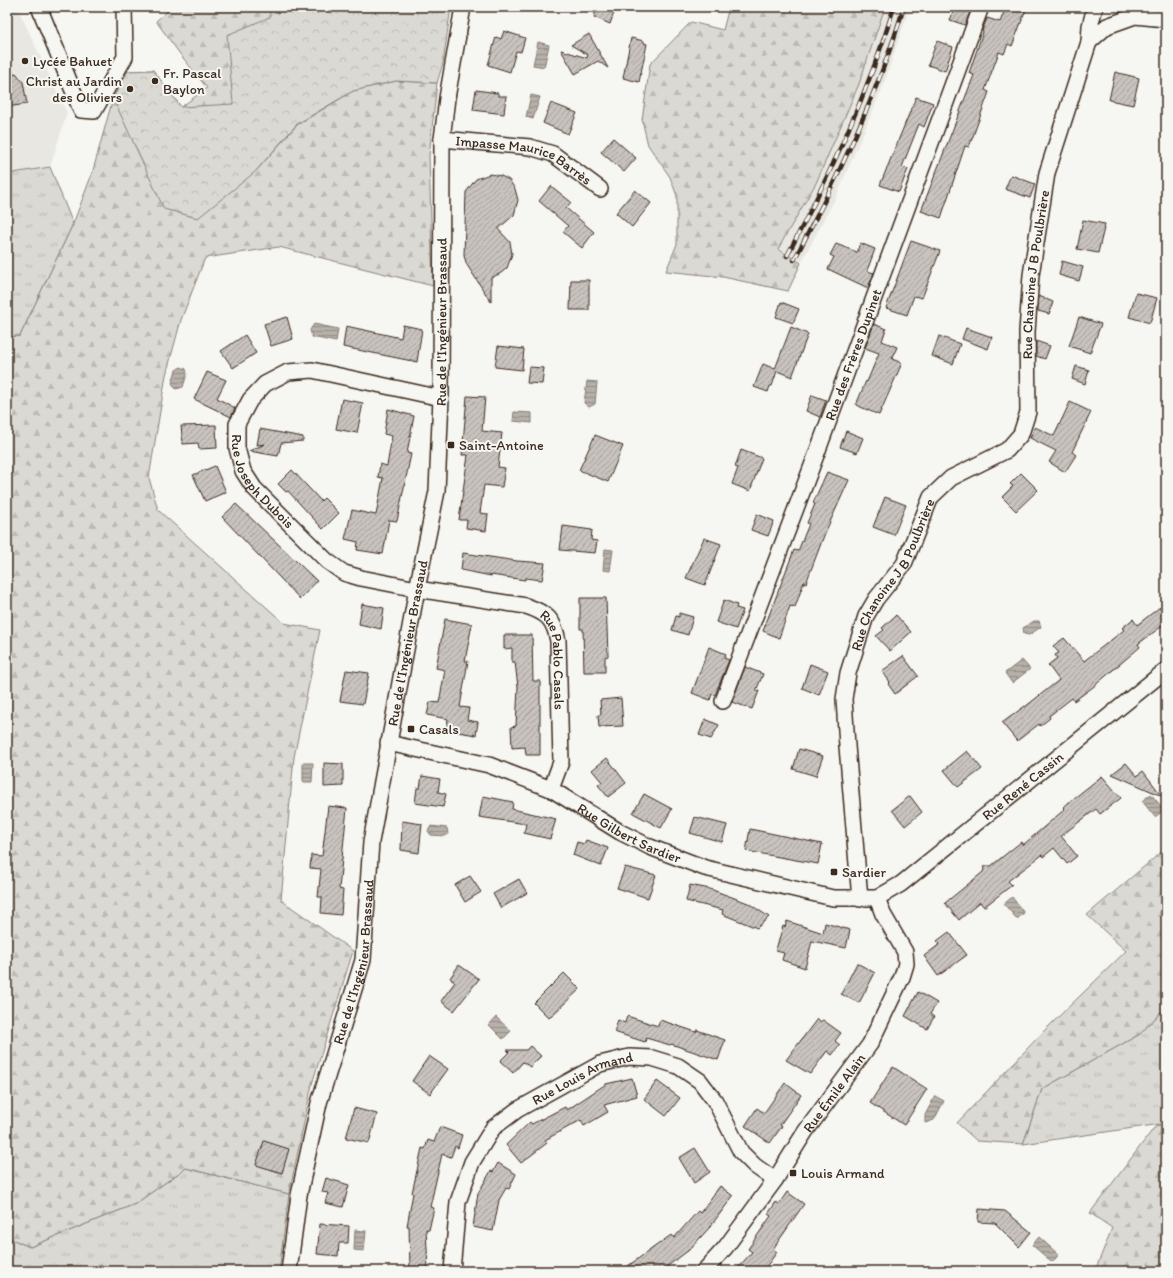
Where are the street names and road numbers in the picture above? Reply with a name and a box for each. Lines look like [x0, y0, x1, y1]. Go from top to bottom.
street label: Impasse Maurice Barrès [455, 132, 595, 188]
street label: Rue Chanoine J B Poulbrière [1018, 188, 1053, 359]
street label: Rue de l'Ingénieur Brassaud [432, 237, 450, 407]
street label: Rue des Frères Dupinet [821, 287, 885, 423]
street label: Rue Joseph Dubois [229, 434, 298, 532]
street label: Rue Chanoine J B Poulbrière [847, 496, 938, 653]
street label: Rue de l'Ingénieur Brassaud [384, 558, 431, 727]
street label: Rue Pablo Casals [537, 606, 568, 710]
street label: Rue René Cassin [978, 748, 1067, 824]
street label: Rue Gilbert Sardier [574, 799, 684, 867]
street label: Rue de l'Ingénieur Brassaud [329, 879, 377, 1046]
street label: Rue Louis Armand [529, 1048, 635, 1108]
street label: Rue Émile Alain [799, 1050, 869, 1136]

